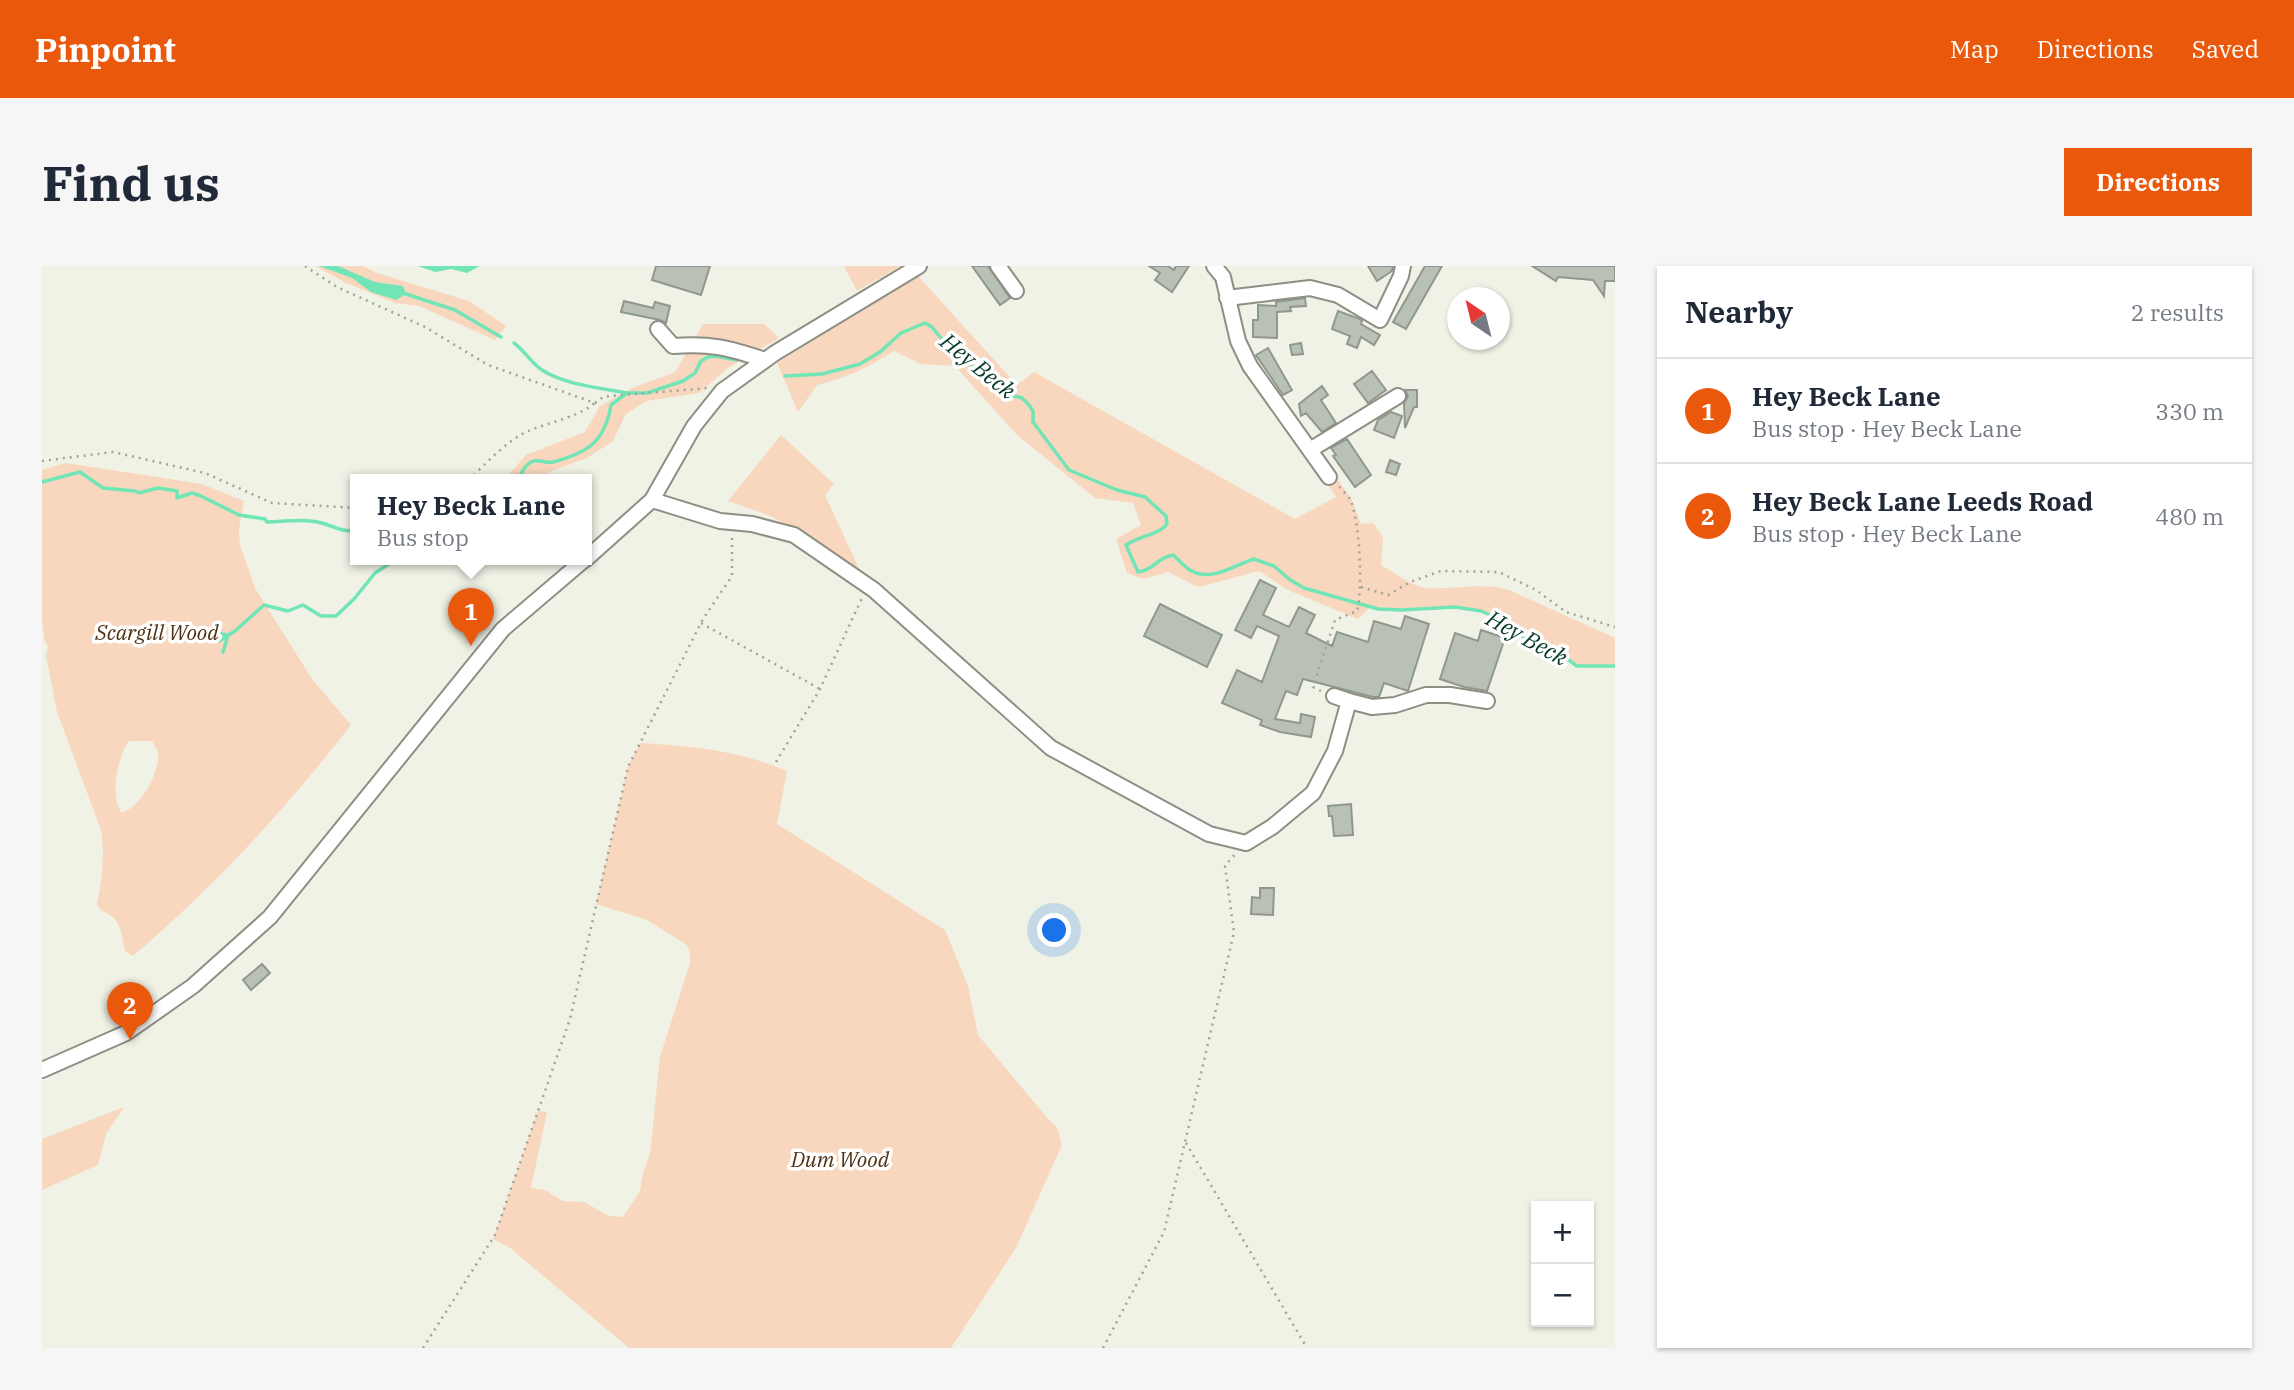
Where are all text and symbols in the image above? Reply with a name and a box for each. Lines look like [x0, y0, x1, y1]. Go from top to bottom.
text: Pinpoint [35, 28, 176, 71]
text: Map [1950, 33, 1999, 65]
text: Directions [2037, 33, 2154, 65]
text: Saved [2192, 33, 2259, 65]
button: Directions [2064, 148, 2252, 216]
text: Find us [42, 151, 220, 214]
north arrow [1447, 287, 1510, 350]
text: Nearby [1685, 292, 1793, 331]
text: 2 results [2131, 297, 2224, 327]
water label: Hey Beck [934, 325, 1023, 405]
text: Hey Beck Lane [1752, 379, 1941, 413]
text: 1 [1701, 396, 1715, 426]
text: 330 m [2155, 396, 2224, 426]
text: Bus stop · Hey Beck Lane [1752, 413, 2022, 443]
popup [350, 474, 592, 565]
text: Hey Beck Lane Leeds Road [1752, 484, 2093, 518]
text: Hey Beck Lane [377, 488, 565, 522]
text: 2 [1701, 501, 1715, 531]
text: 480 m [2155, 501, 2224, 531]
text: Bus stop · Hey Beck Lane [1752, 518, 2022, 548]
text: Bus stop [377, 522, 469, 552]
pin: 1 [448, 588, 494, 646]
water label: Hey Beck [1481, 602, 1574, 672]
park label: Scargill Wood [94, 618, 219, 646]
your location [1037, 913, 1071, 947]
pin: 2 [107, 982, 153, 1040]
park label: Dum Wood [790, 1145, 890, 1173]
map controls [1531, 1201, 1594, 1327]
button: + [1531, 1201, 1594, 1264]
button: − [1531, 1264, 1594, 1327]

